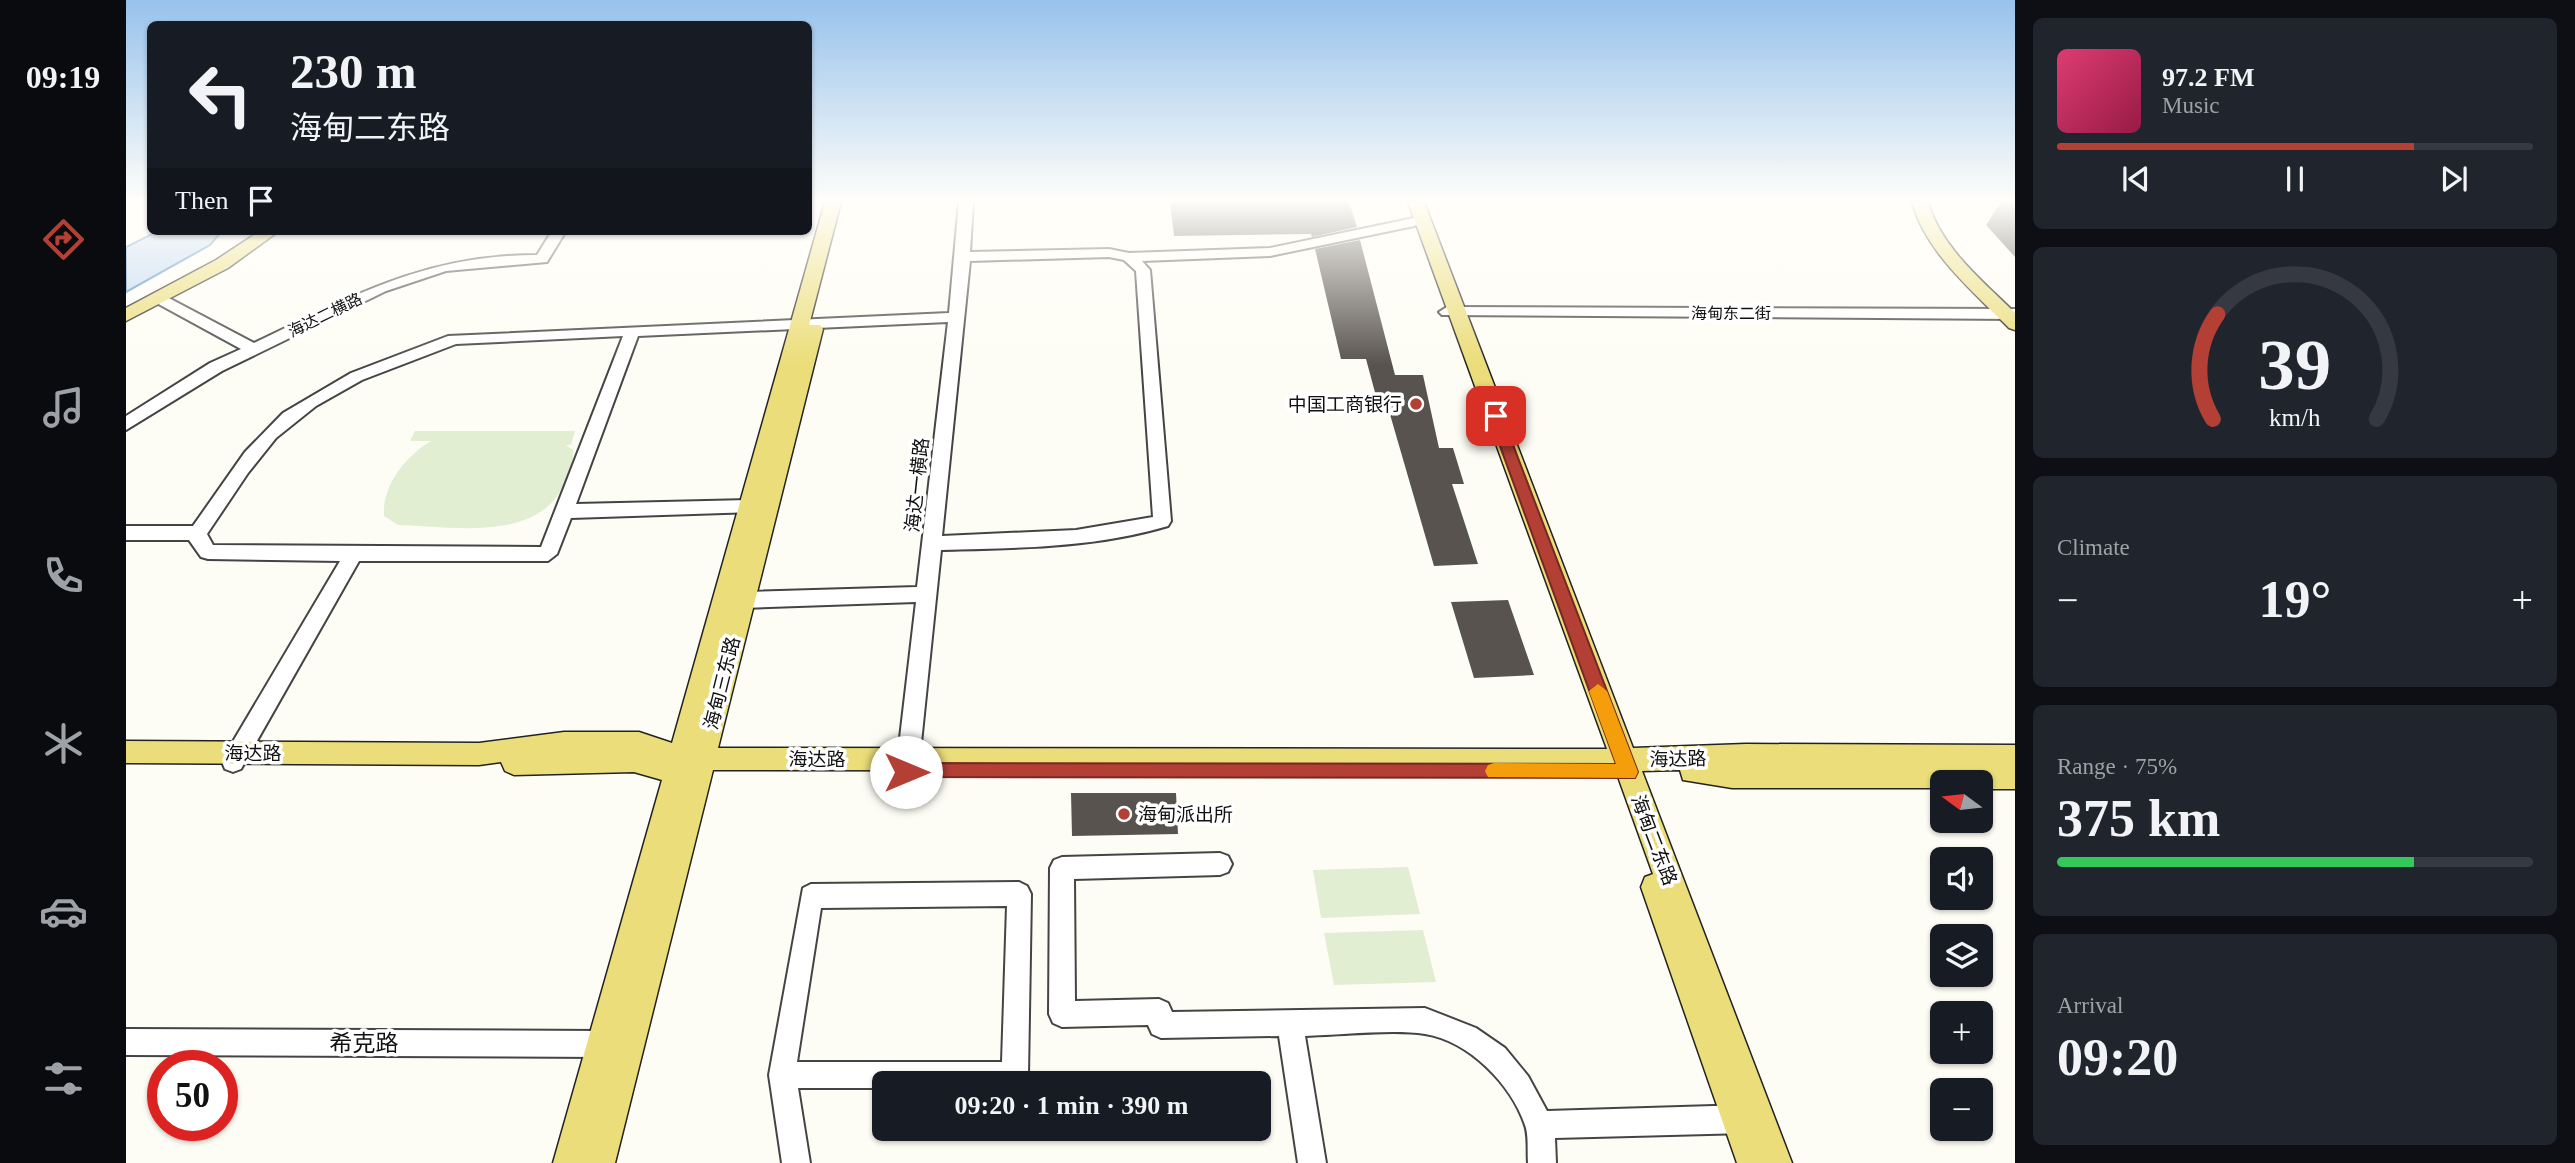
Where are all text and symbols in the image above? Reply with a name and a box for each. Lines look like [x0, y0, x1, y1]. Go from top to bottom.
text: 230 m [290, 44, 417, 99]
icon: left [175, 49, 266, 140]
text: 09:19 [26, 59, 100, 95]
text: 97.2 FM [2162, 63, 2254, 92]
text: Music [2162, 93, 2220, 118]
text: 海甸二东路 [290, 110, 450, 146]
icon: previous [2117, 160, 2155, 198]
icon: pause [2276, 160, 2314, 198]
icon: next [2435, 160, 2473, 198]
icon: arrive [242, 182, 280, 220]
text: Then [175, 186, 228, 215]
icon: directions [39, 215, 88, 264]
street label: 海达二横路 [285, 290, 365, 340]
street label: 海甸东二街 [1691, 305, 1771, 322]
text: 39 [2259, 324, 2331, 405]
icon: music [39, 383, 88, 432]
pin [1466, 386, 1526, 446]
place label: 中国工商银行 [1288, 394, 1402, 415]
marker: 中国工商银行 [1408, 396, 1424, 412]
icon: arrive [1477, 397, 1515, 435]
text: km/h [2269, 403, 2321, 430]
street label: 海达一横路 [902, 437, 932, 533]
text: Climate [2057, 535, 2130, 560]
icon: phone [39, 551, 88, 600]
text: 19° [2259, 571, 2331, 628]
text: − [2057, 579, 2078, 621]
text: + [2512, 579, 2533, 621]
street label: 海甸三东路 [700, 634, 744, 732]
icon: climate [39, 719, 88, 768]
position arrow [869, 735, 943, 809]
street label: 海达路 [224, 743, 282, 764]
street label: 海达路 [1649, 748, 1707, 770]
street label: 海达路 [788, 749, 846, 770]
text: Range · 75% [2057, 754, 2177, 779]
north arrow [1930, 770, 1993, 833]
map controls [1930, 770, 1993, 1141]
text: 375 km [2057, 790, 2220, 847]
street label: 海甸二东路 [1627, 792, 1681, 888]
place label: 海甸派出所 [1138, 804, 1233, 825]
marker: 海甸派出所 [1116, 806, 1132, 822]
button: sound [1930, 847, 1993, 910]
icon: car [39, 887, 88, 936]
button: layers [1930, 924, 1993, 987]
text: Arrival [2057, 993, 2123, 1018]
button: + [1930, 1001, 1993, 1064]
text: 09:20 [2057, 1029, 2178, 1086]
street label: 希克路 [330, 1031, 399, 1056]
speed limit sign: 50 [147, 1050, 238, 1141]
icon: filters [39, 1054, 88, 1103]
button: − [1930, 1078, 1993, 1141]
text: 09:20 · 1 min · 390 m [955, 1091, 1189, 1120]

